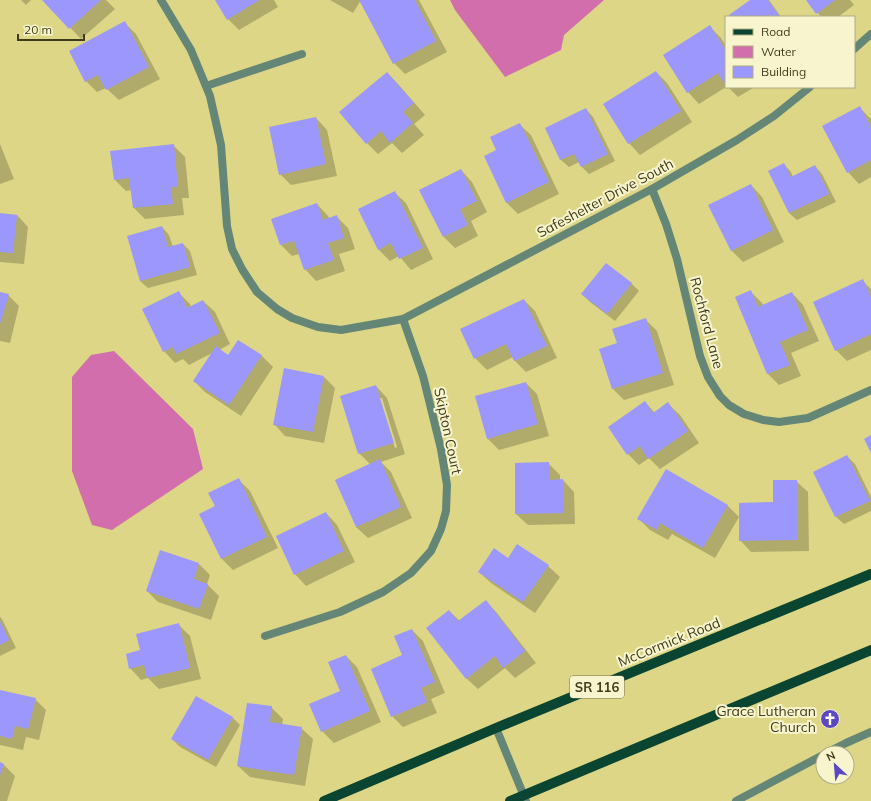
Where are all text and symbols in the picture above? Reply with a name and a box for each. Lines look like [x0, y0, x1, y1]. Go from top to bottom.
scale bar [18, 16, 84, 42]
legend [725, 16, 855, 88]
text: 20 m [24, 22, 52, 37]
text: Road [761, 24, 790, 39]
text: Water [761, 44, 797, 59]
text: Building [761, 64, 806, 79]
street label: Safeshelter Drive South [534, 154, 676, 242]
street label: Rochford Lane [686, 275, 728, 371]
street label: Skipton Court [430, 386, 466, 476]
street label: McCormick Road [615, 613, 723, 671]
road number: SR 116 [570, 676, 624, 698]
place label: Grace Lutheran Church [716, 702, 816, 736]
church icon: Grace Lutheran Church [819, 708, 841, 730]
north arrow [815, 745, 855, 785]
text: N [824, 748, 837, 764]

